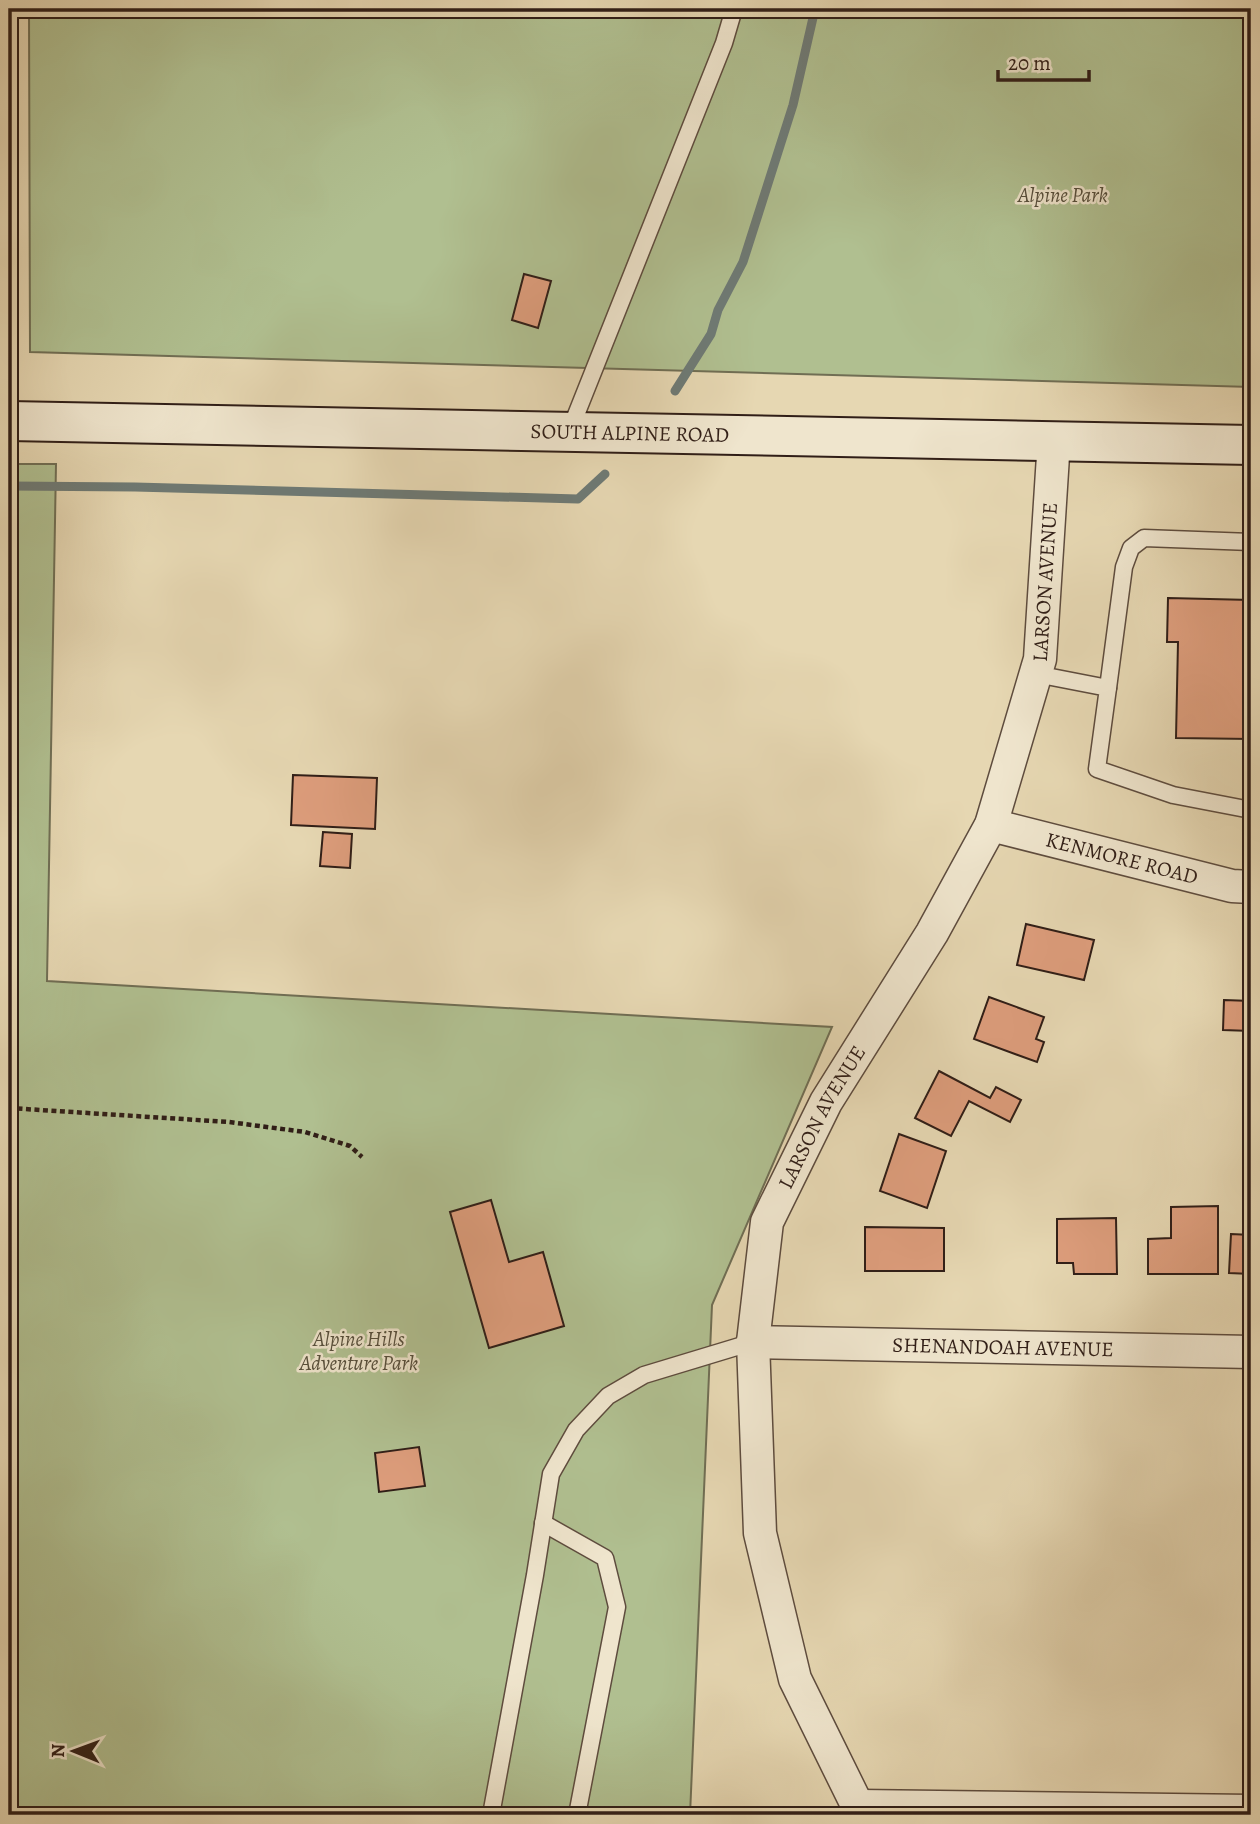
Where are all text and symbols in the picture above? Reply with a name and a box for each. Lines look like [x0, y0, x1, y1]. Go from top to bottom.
scale bar [998, 38, 1088, 82]
text: 20 m [1008, 49, 1051, 77]
park label: Alpine Park [1017, 181, 1108, 209]
street label: SOUTH ALPINE ROAD [530, 417, 730, 449]
street label: LARSON AVENUE [1026, 502, 1064, 663]
street label: KENMORE ROAD [1043, 825, 1201, 891]
street label: LARSON AVENUE [771, 1040, 872, 1194]
park label: Alpine Hills Adventure Park [299, 1325, 418, 1377]
street label: SHENANDOAH AVENUE [892, 1331, 1114, 1363]
north arrow [38, 1716, 108, 1786]
text: N [45, 1743, 71, 1758]

